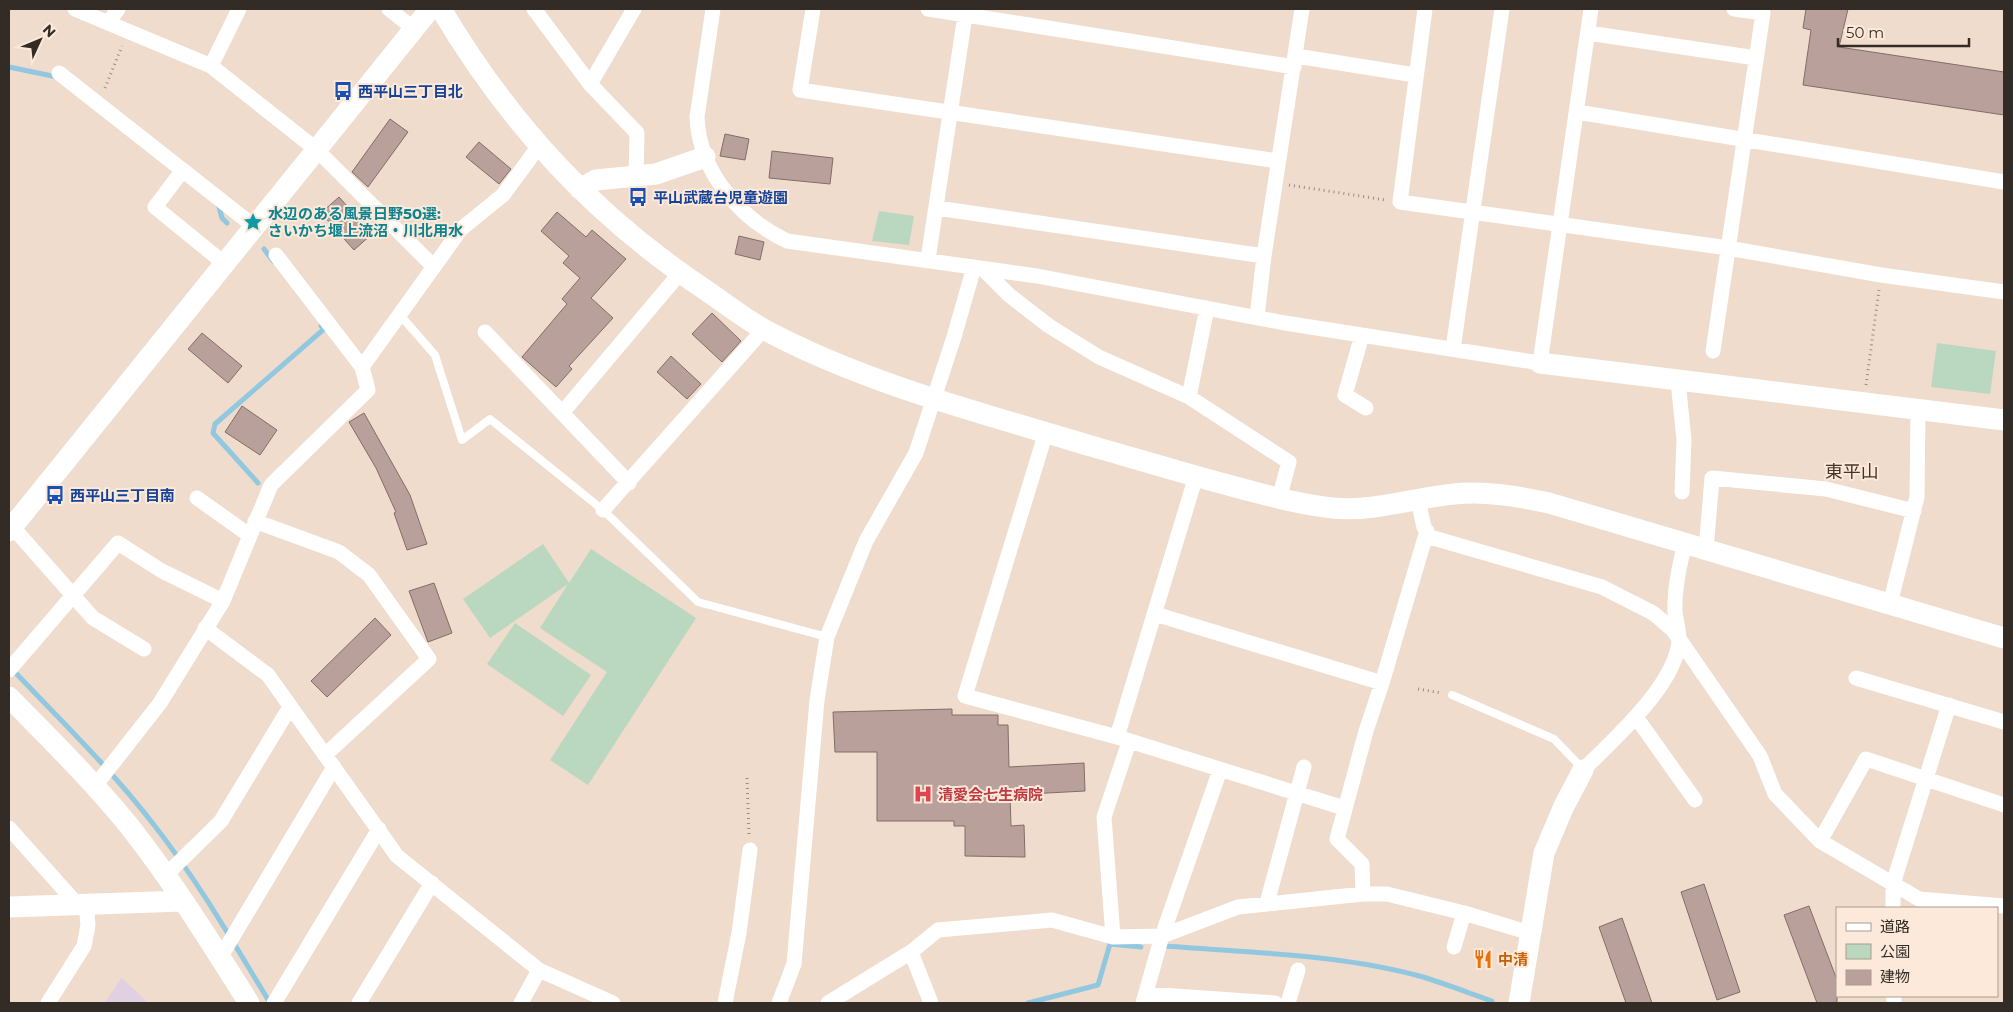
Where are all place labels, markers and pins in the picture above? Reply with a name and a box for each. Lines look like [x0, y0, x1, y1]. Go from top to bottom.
bus stop icon: 西平山三丁目北 [332, 80, 354, 102]
place label: 西平山三丁目北 [358, 82, 463, 101]
bus stop icon: 平山武蔵台児童遊園 [627, 186, 649, 208]
place label: 平山武蔵台児童遊園 [653, 188, 788, 207]
place label: 水辺のある風景日野50選: さいかち堰上流沼・川北用水 [268, 204, 463, 240]
place icon: 水辺のある風景日野50選: さいかち堰上流沼・川北用水 [242, 211, 264, 233]
bus stop icon: 西平山三丁目南 [44, 484, 66, 506]
place label: 西平山三丁目南 [70, 486, 175, 505]
hospital icon: 清愛会七生病院 [912, 783, 934, 805]
place label: 清愛会七生病院 [938, 785, 1043, 804]
restaurant icon: 中清 [1472, 948, 1494, 970]
place label: 中清 [1498, 950, 1528, 969]

